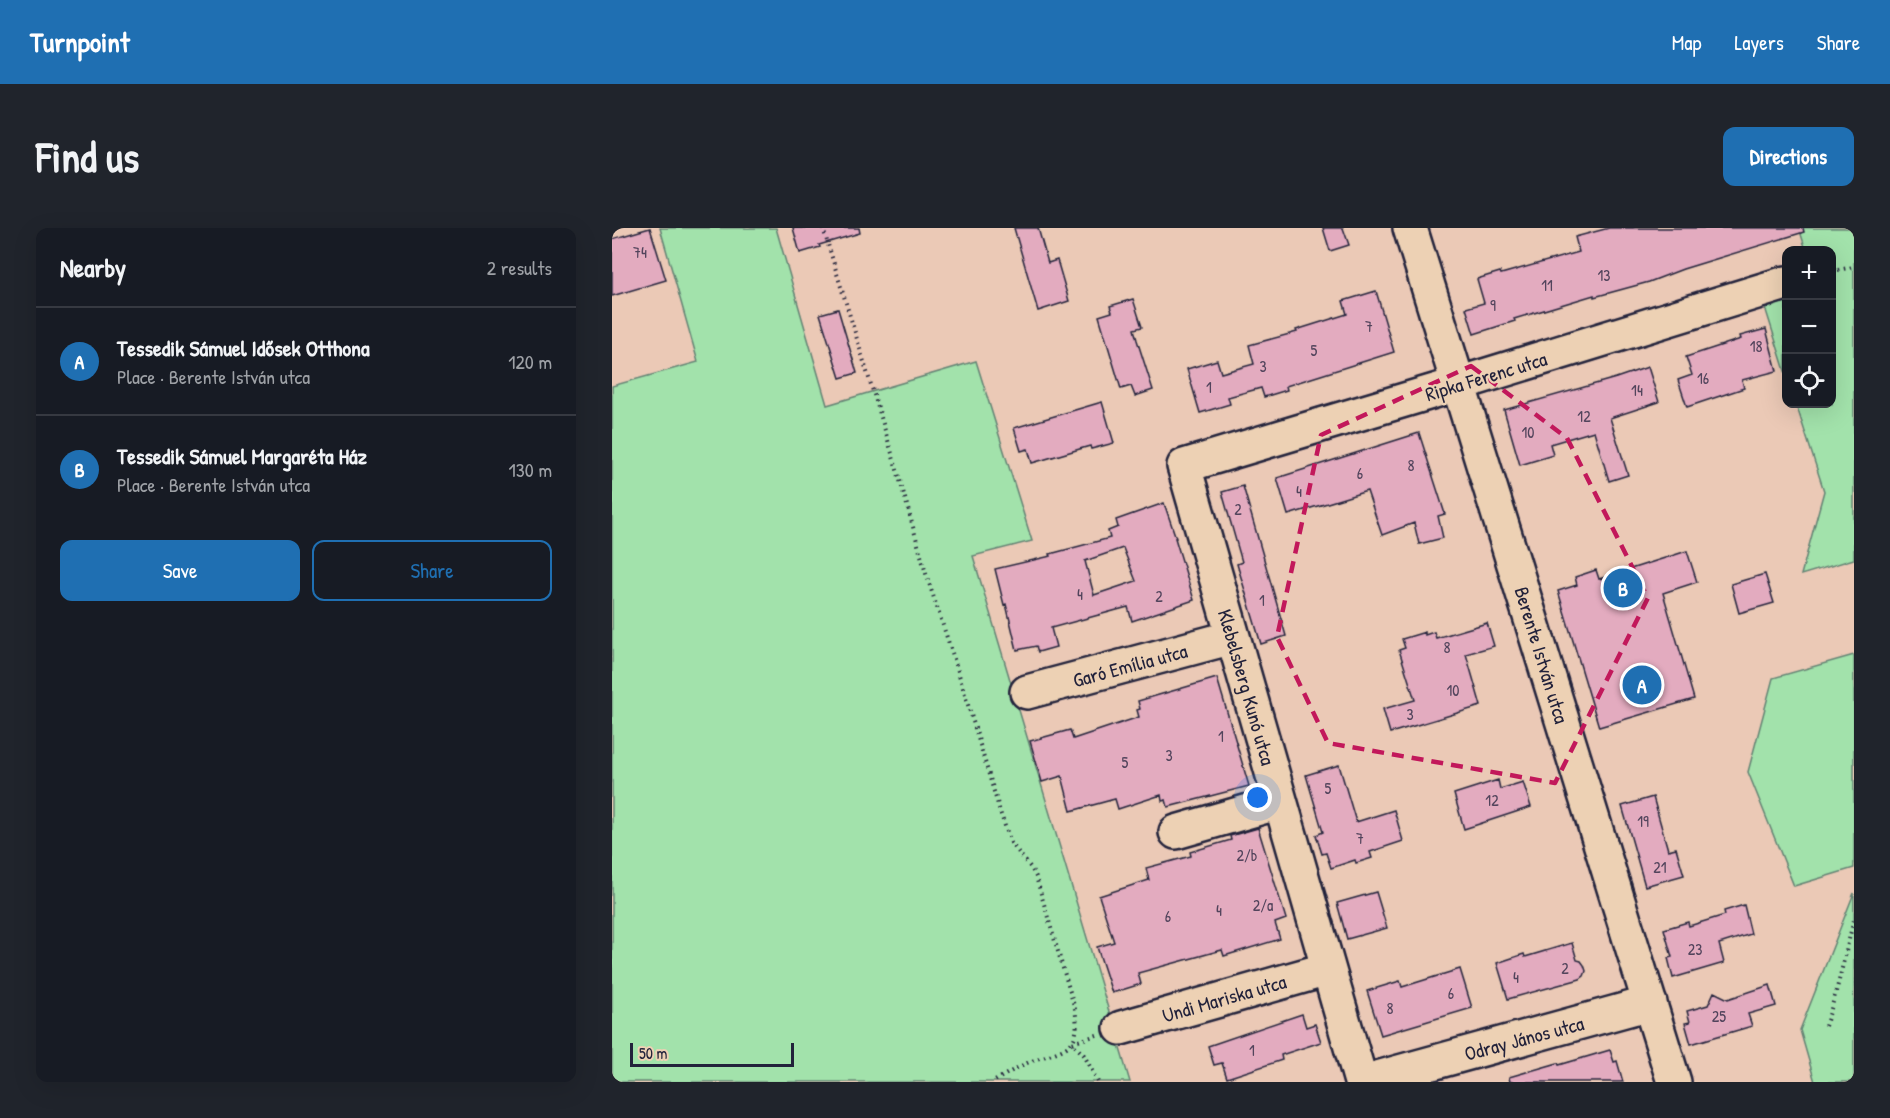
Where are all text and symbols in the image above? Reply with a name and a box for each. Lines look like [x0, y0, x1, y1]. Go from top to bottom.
text: Turnpoint [30, 23, 130, 61]
text: Map [1672, 28, 1701, 57]
text: Layers [1734, 28, 1784, 57]
text: Share [1817, 28, 1860, 57]
button: Directions [1723, 127, 1854, 186]
text: Find us [36, 128, 139, 185]
house number: 74 [633, 241, 647, 263]
map controls [1782, 246, 1836, 408]
button: + [1782, 246, 1836, 300]
text: Nearby [60, 250, 126, 285]
text: 2 results [487, 254, 552, 281]
house number: 13 [1598, 264, 1610, 286]
house number: 11 [1541, 274, 1553, 296]
house number: 9 [1490, 294, 1496, 316]
button: − [1782, 300, 1836, 354]
house number: 7 [1365, 315, 1373, 337]
text: Tessedik Sámuel Idősek Otthona [117, 333, 370, 363]
house number: 18 [1750, 335, 1762, 357]
house number: 5 [1311, 339, 1318, 361]
street label: Ripka Ferenc utca [1422, 345, 1550, 407]
text: A [75, 348, 84, 375]
text: 120 m [508, 348, 552, 375]
button: locate [1782, 354, 1836, 408]
house number: 3 [1259, 355, 1267, 377]
text: Place · Berente István utca [117, 363, 310, 390]
house number: 16 [1697, 367, 1709, 389]
house number: 1 [1206, 376, 1212, 398]
house number: 14 [1631, 379, 1643, 401]
house number: 12 [1577, 405, 1591, 427]
house number: 10 [1522, 421, 1534, 443]
text: Tessedik Sámuel Margaréta Ház [117, 441, 367, 471]
house number: 8 [1408, 454, 1415, 476]
text: B [74, 456, 85, 483]
text: 130 m [509, 456, 552, 483]
house number: 6 [1357, 462, 1363, 484]
text: Place · Berente István utca [117, 471, 310, 498]
house number: 4 [1296, 480, 1302, 502]
house number: 2 [1234, 498, 1242, 520]
button: Save [60, 540, 300, 601]
button: Share [312, 540, 552, 601]
pin: B [1604, 566, 1642, 610]
house number: 4 [1077, 583, 1083, 605]
street label: Berente István utca [1508, 583, 1576, 727]
house number: 2 [1155, 585, 1163, 607]
house number: 1 [1259, 589, 1265, 611]
street label: Klebelsberg Kunó utca [1212, 606, 1282, 768]
house number: 8 [1444, 636, 1451, 658]
street label: Garó Emília utca [1070, 637, 1190, 693]
pin: A [1622, 662, 1662, 708]
house number: 10 [1447, 679, 1459, 701]
house number: 3 [1406, 703, 1414, 725]
house number: 1 [1218, 725, 1224, 747]
house number: 3 [1165, 744, 1173, 766]
house number: 5 [1122, 751, 1129, 773]
house number: 5 [1325, 777, 1332, 799]
your location [1243, 783, 1272, 812]
house number: 12 [1485, 789, 1499, 811]
house number: 19 [1637, 810, 1649, 832]
house number: 7 [1356, 827, 1364, 849]
house number: 2/b [1237, 844, 1257, 866]
house number: 21 [1653, 856, 1667, 878]
house number: 2/a [1253, 894, 1273, 916]
house number: 4 [1216, 899, 1222, 921]
house number: 6 [1165, 905, 1171, 927]
house number: 23 [1688, 938, 1702, 960]
house number: 2 [1561, 957, 1569, 979]
house number: 4 [1513, 966, 1519, 988]
street label: Undi Mariska utca [1159, 967, 1289, 1029]
house number: 6 [1448, 982, 1454, 1004]
house number: 8 [1387, 997, 1394, 1019]
house number: 25 [1712, 1005, 1726, 1027]
street label: Odray János utca [1461, 1009, 1587, 1067]
house number: 1 [1249, 1039, 1255, 1061]
scale bar [630, 1040, 794, 1068]
text: 50 m [639, 1042, 668, 1064]

